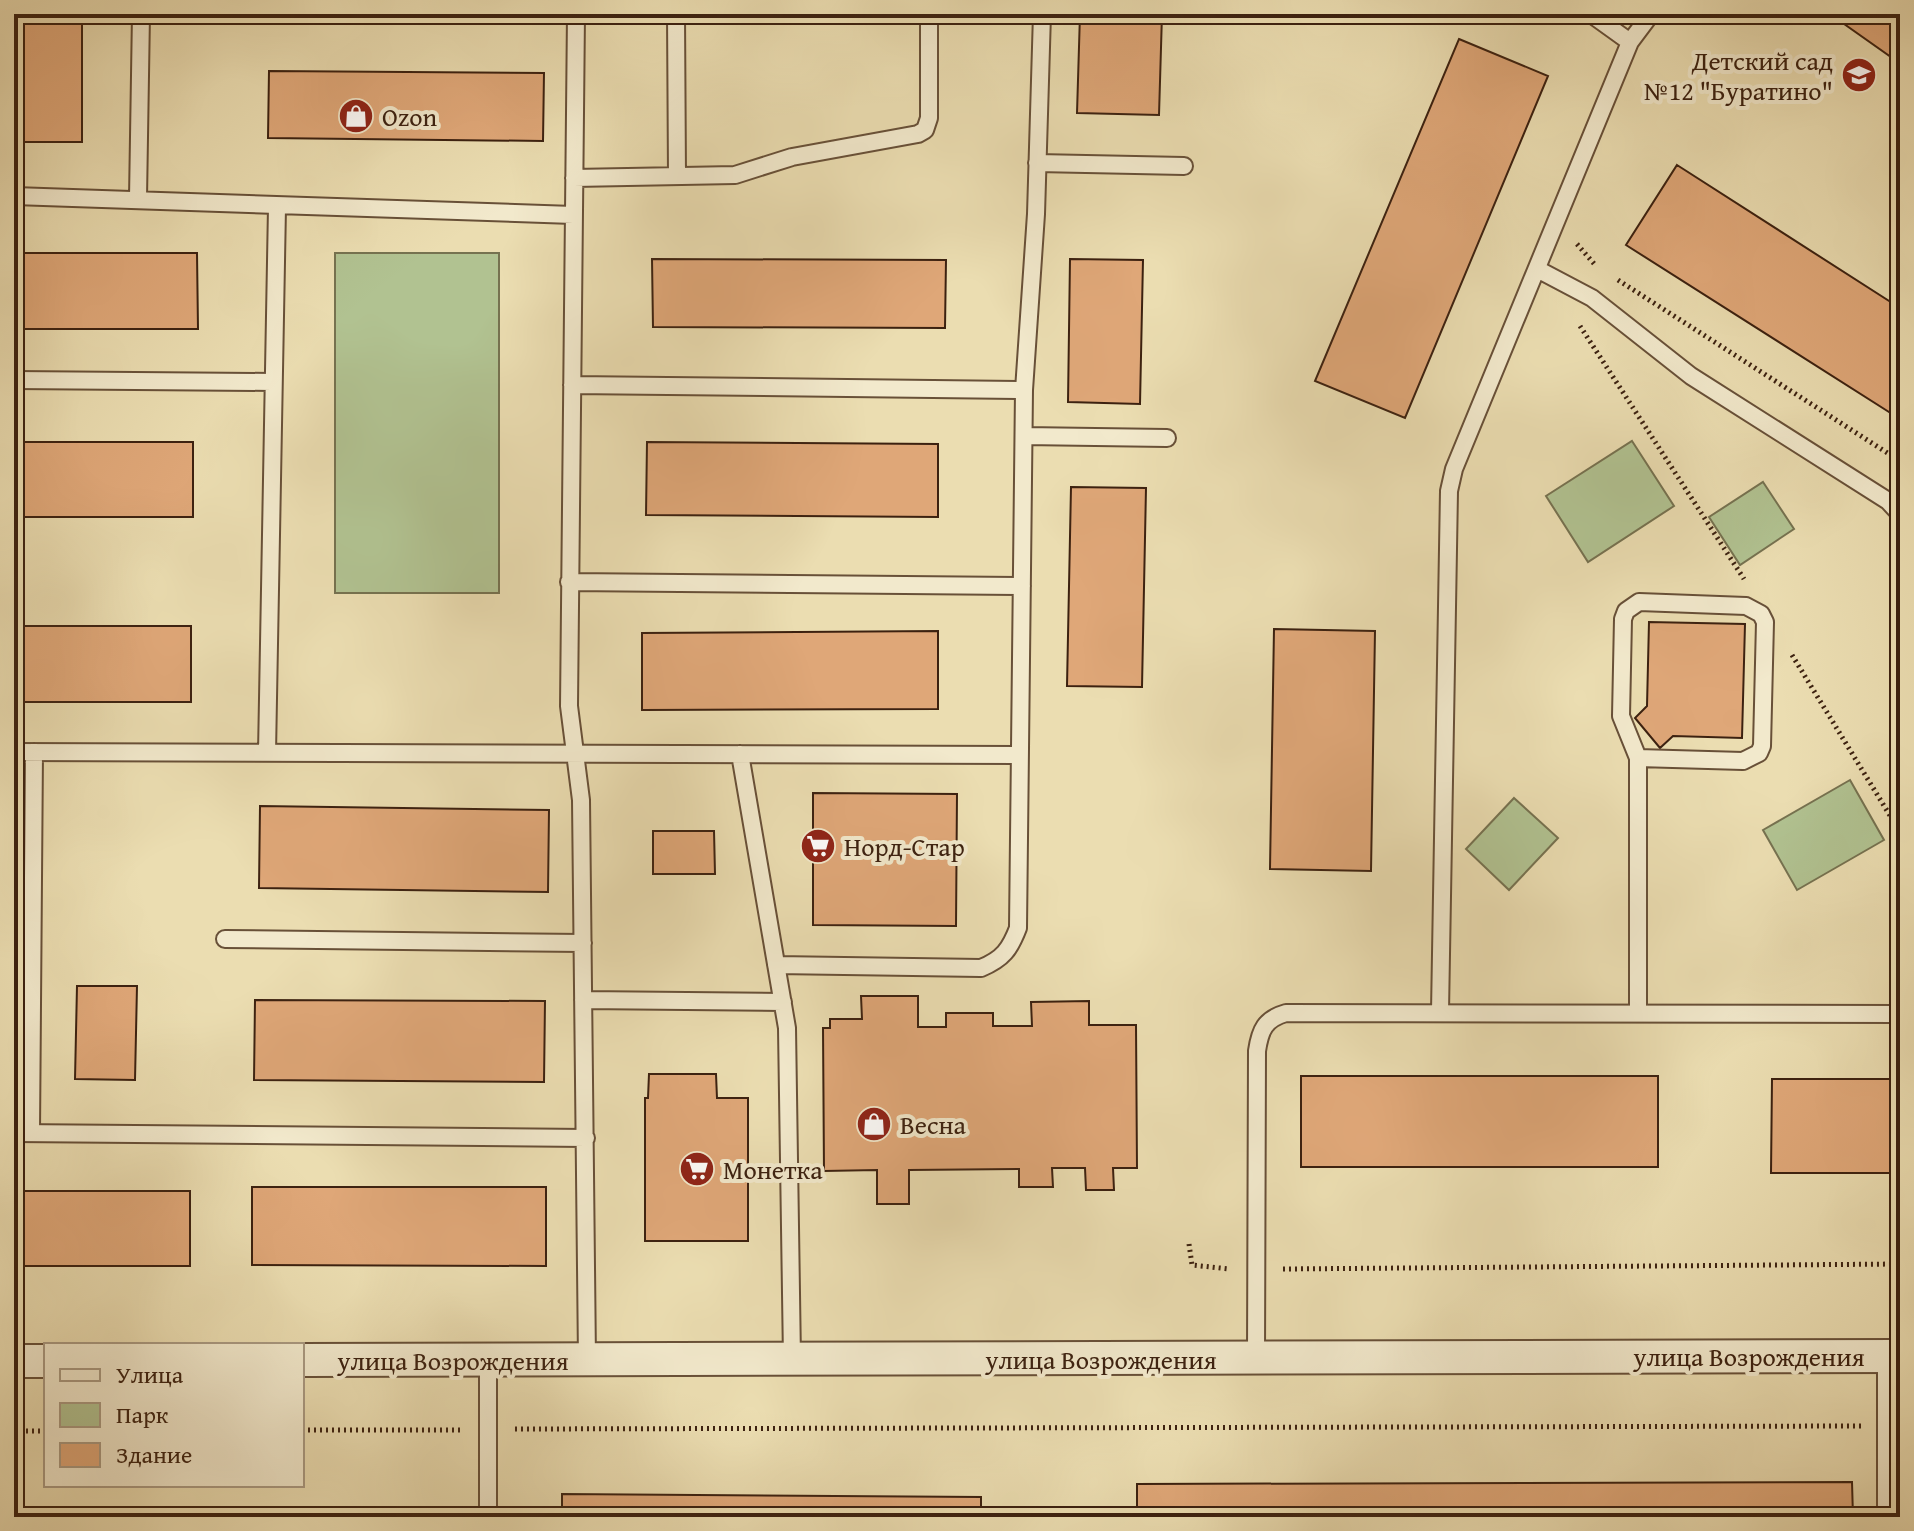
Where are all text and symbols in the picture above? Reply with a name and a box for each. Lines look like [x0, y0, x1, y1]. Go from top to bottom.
place label: Детский сад №12 "Буратино" [1644, 41, 1833, 110]
school or university icon: Детский сад №12 "Буратино" [1840, 56, 1878, 94]
shop icon: Ozon [337, 97, 375, 135]
place label: Ozon [382, 97, 437, 136]
supermarket icon: Норд-Стар [799, 827, 837, 865]
place label: Норд-Стар [844, 827, 965, 866]
shop icon: Весна [855, 1105, 893, 1143]
place label: Весна [900, 1105, 967, 1144]
supermarket icon: Монетка [678, 1150, 716, 1188]
place label: Монетка [723, 1150, 823, 1189]
street label: улица Возрождения [1632, 1337, 1865, 1376]
street label: улица Возрождения [984, 1340, 1217, 1379]
street label: улица Возрождения [336, 1341, 569, 1380]
legend [44, 1343, 304, 1487]
text: Улица [116, 1357, 184, 1392]
text: Парк [116, 1397, 169, 1432]
text: Здание [116, 1437, 192, 1472]

